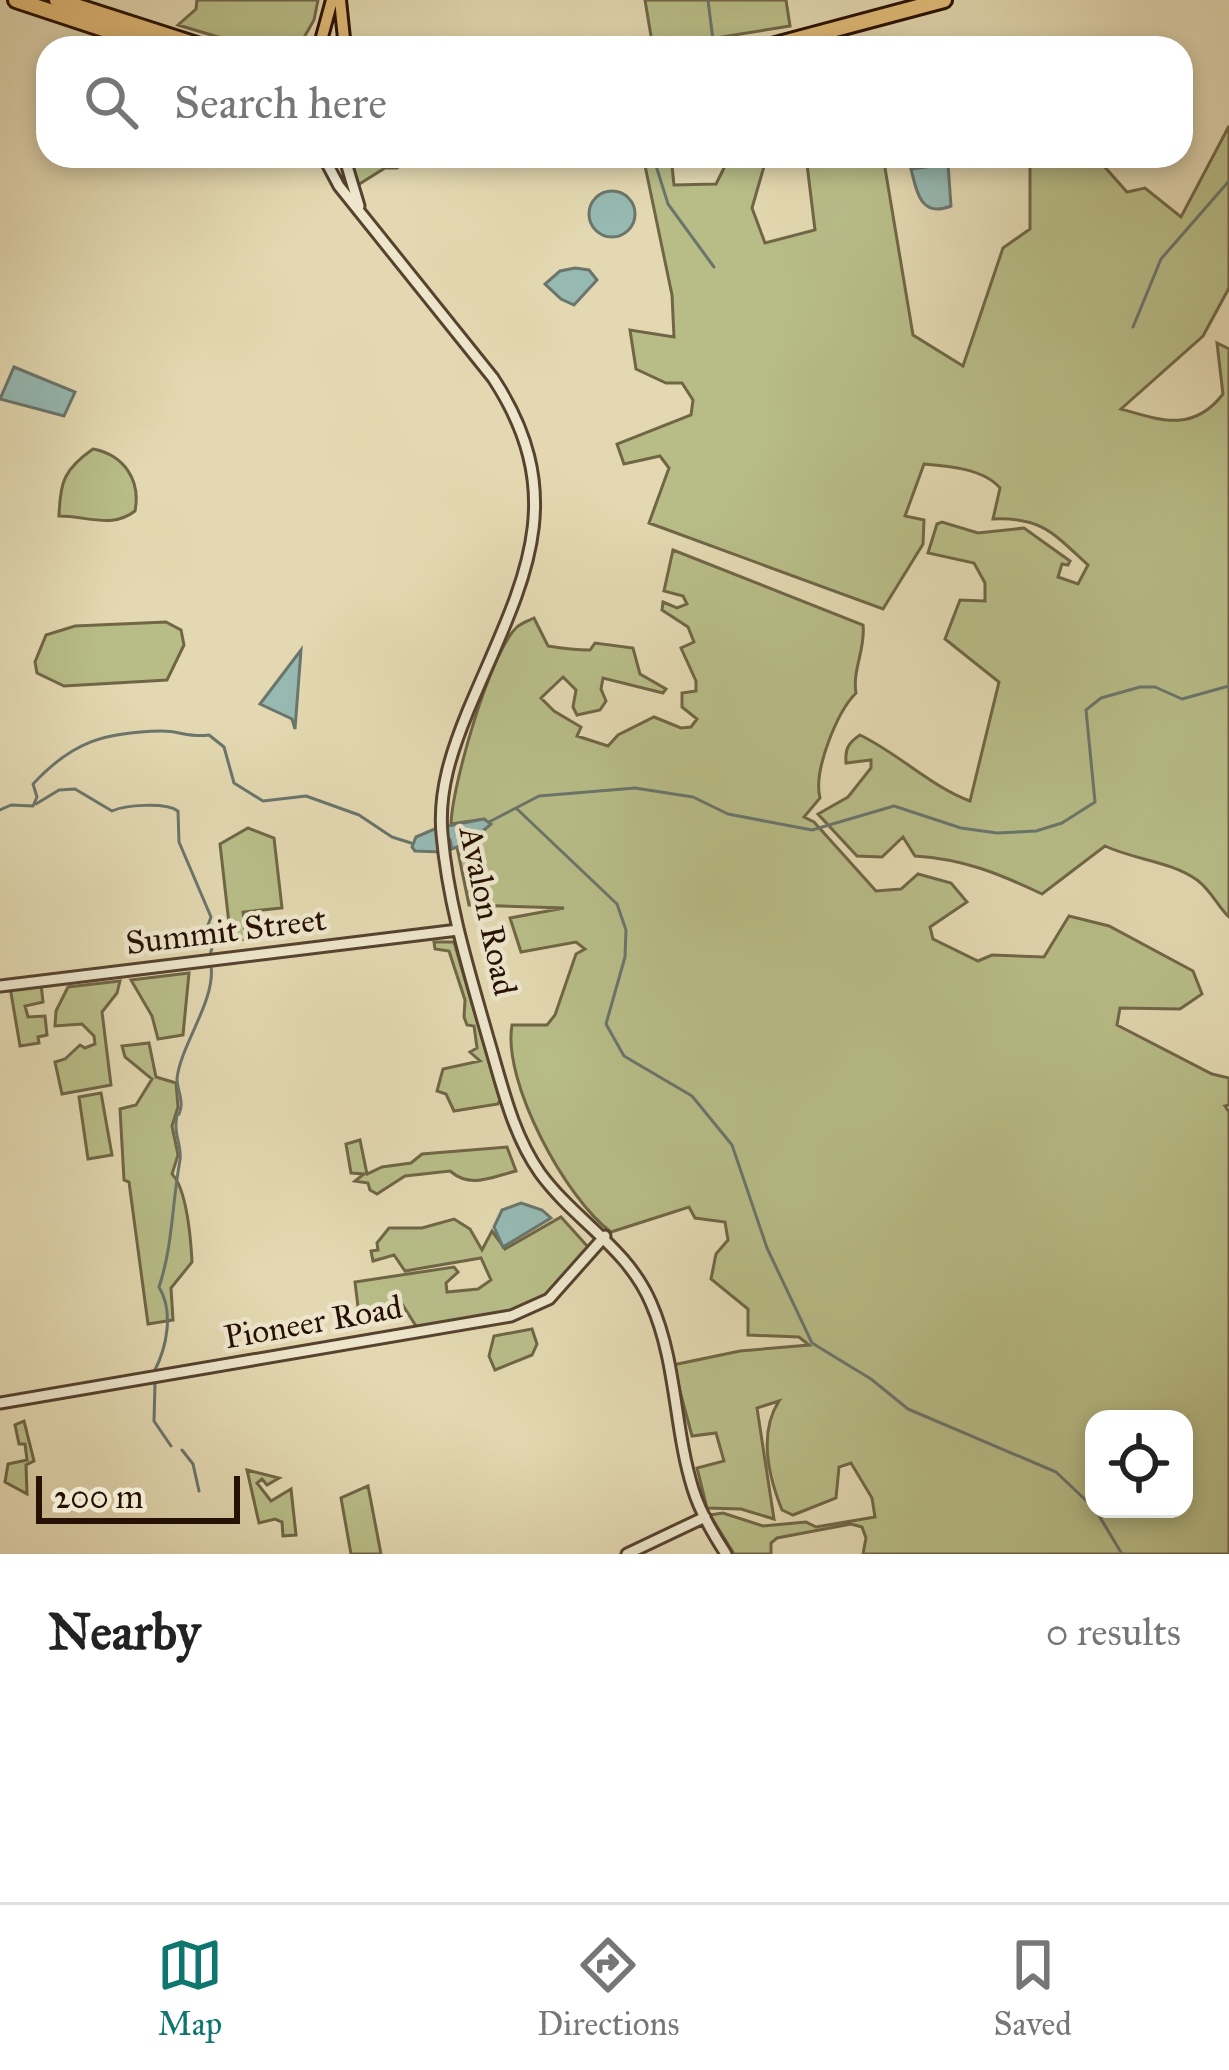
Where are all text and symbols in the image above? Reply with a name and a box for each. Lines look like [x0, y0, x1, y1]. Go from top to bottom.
search box [36, 36, 1193, 168]
icon: search [78, 69, 144, 135]
text: Search here [174, 75, 387, 130]
street label: Avalon Road [450, 821, 525, 999]
street label: Summit Street [123, 899, 329, 963]
street label: Pioneer Road [221, 1287, 405, 1357]
map controls [1085, 1410, 1193, 1518]
button: locate [1085, 1410, 1193, 1518]
scale bar [36, 1470, 240, 1523]
text: 200 m [54, 1477, 144, 1517]
text: Nearby [48, 1601, 200, 1663]
text: 0 results [1046, 1608, 1181, 1656]
tab: Map [157, 1932, 223, 2044]
tab: Directions [537, 1932, 679, 2044]
tab: Saved [994, 1932, 1072, 2044]

